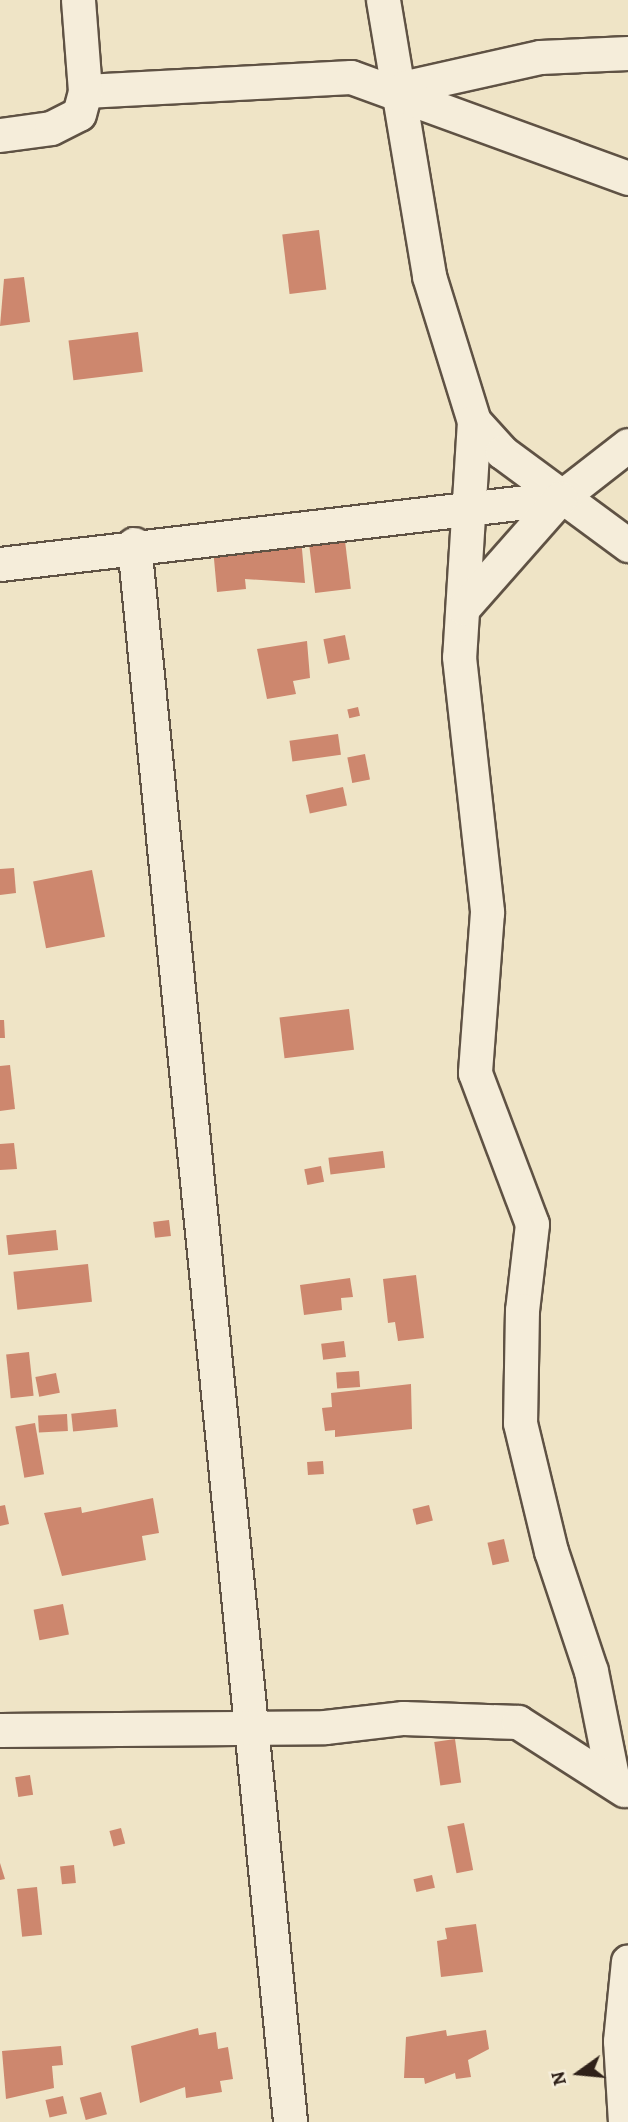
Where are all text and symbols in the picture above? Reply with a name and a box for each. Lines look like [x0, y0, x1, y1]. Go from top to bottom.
north arrow [544, 2038, 614, 2108]
text: N [544, 2068, 573, 2088]

